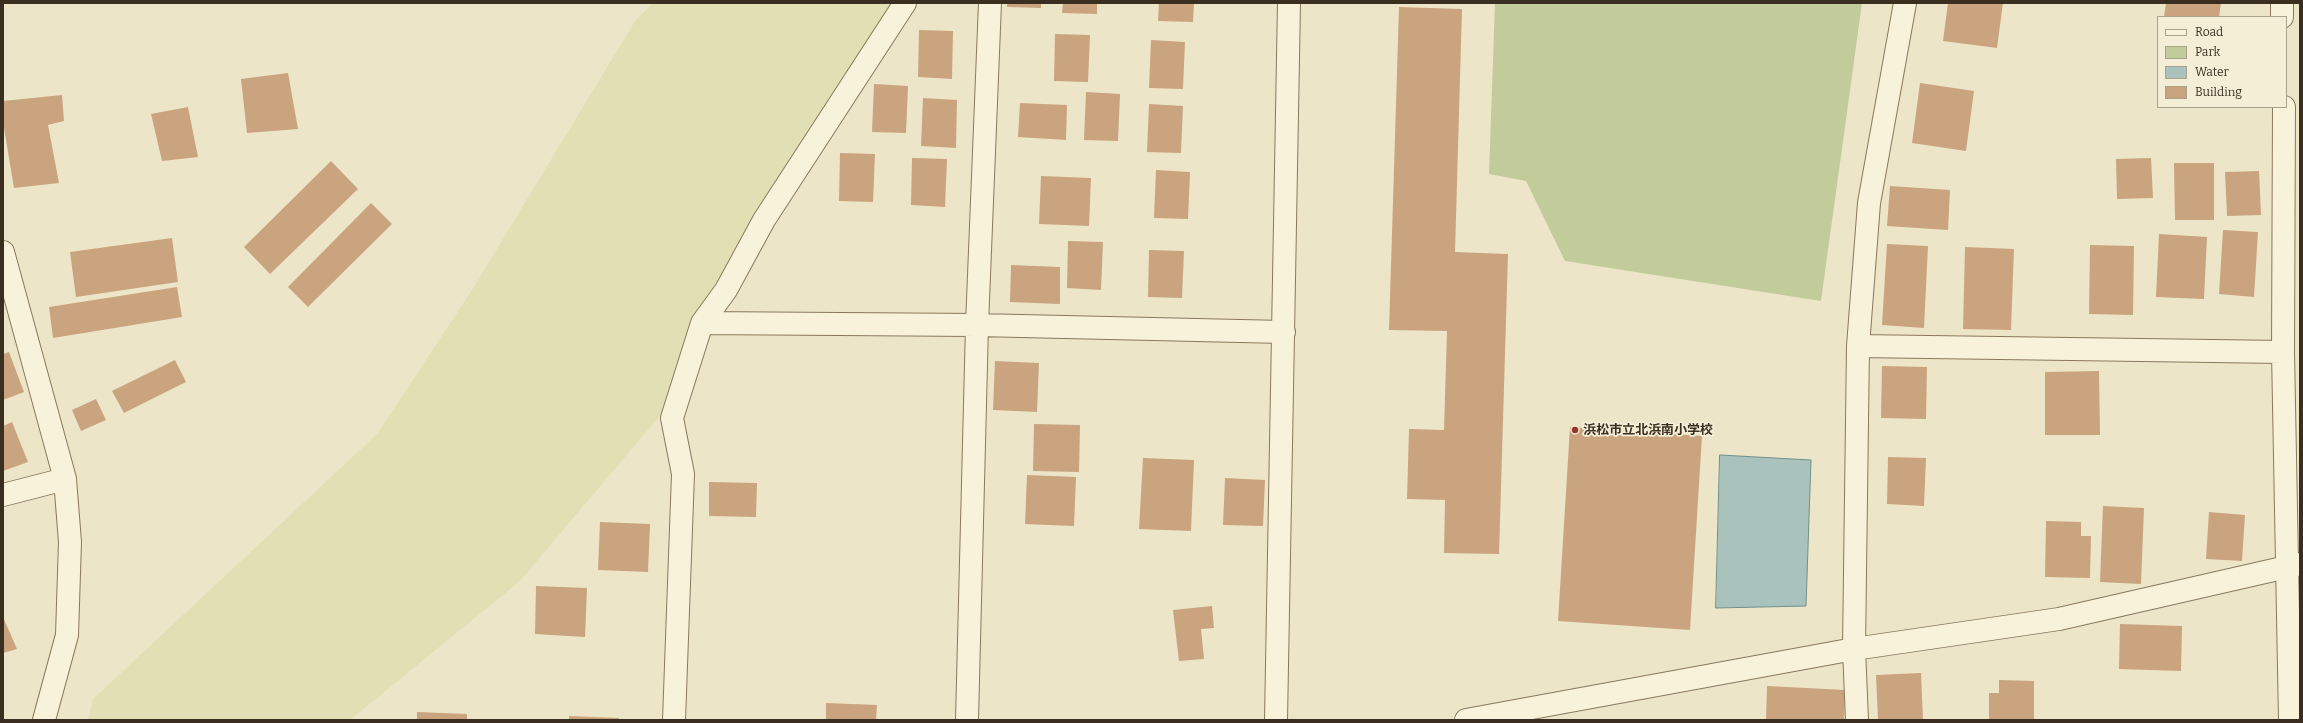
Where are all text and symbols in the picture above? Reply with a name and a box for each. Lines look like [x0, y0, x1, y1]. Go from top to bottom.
legend [2157, 16, 2287, 108]
text: Road [2195, 25, 2223, 39]
text: Park [2195, 45, 2220, 59]
text: Water [2195, 65, 2229, 79]
text: Building [2195, 85, 2242, 99]
place label: 浜松市立北浜南小学校 [1583, 422, 1713, 438]
marker: 浜松市立北浜南小学校 [1570, 425, 1580, 435]

